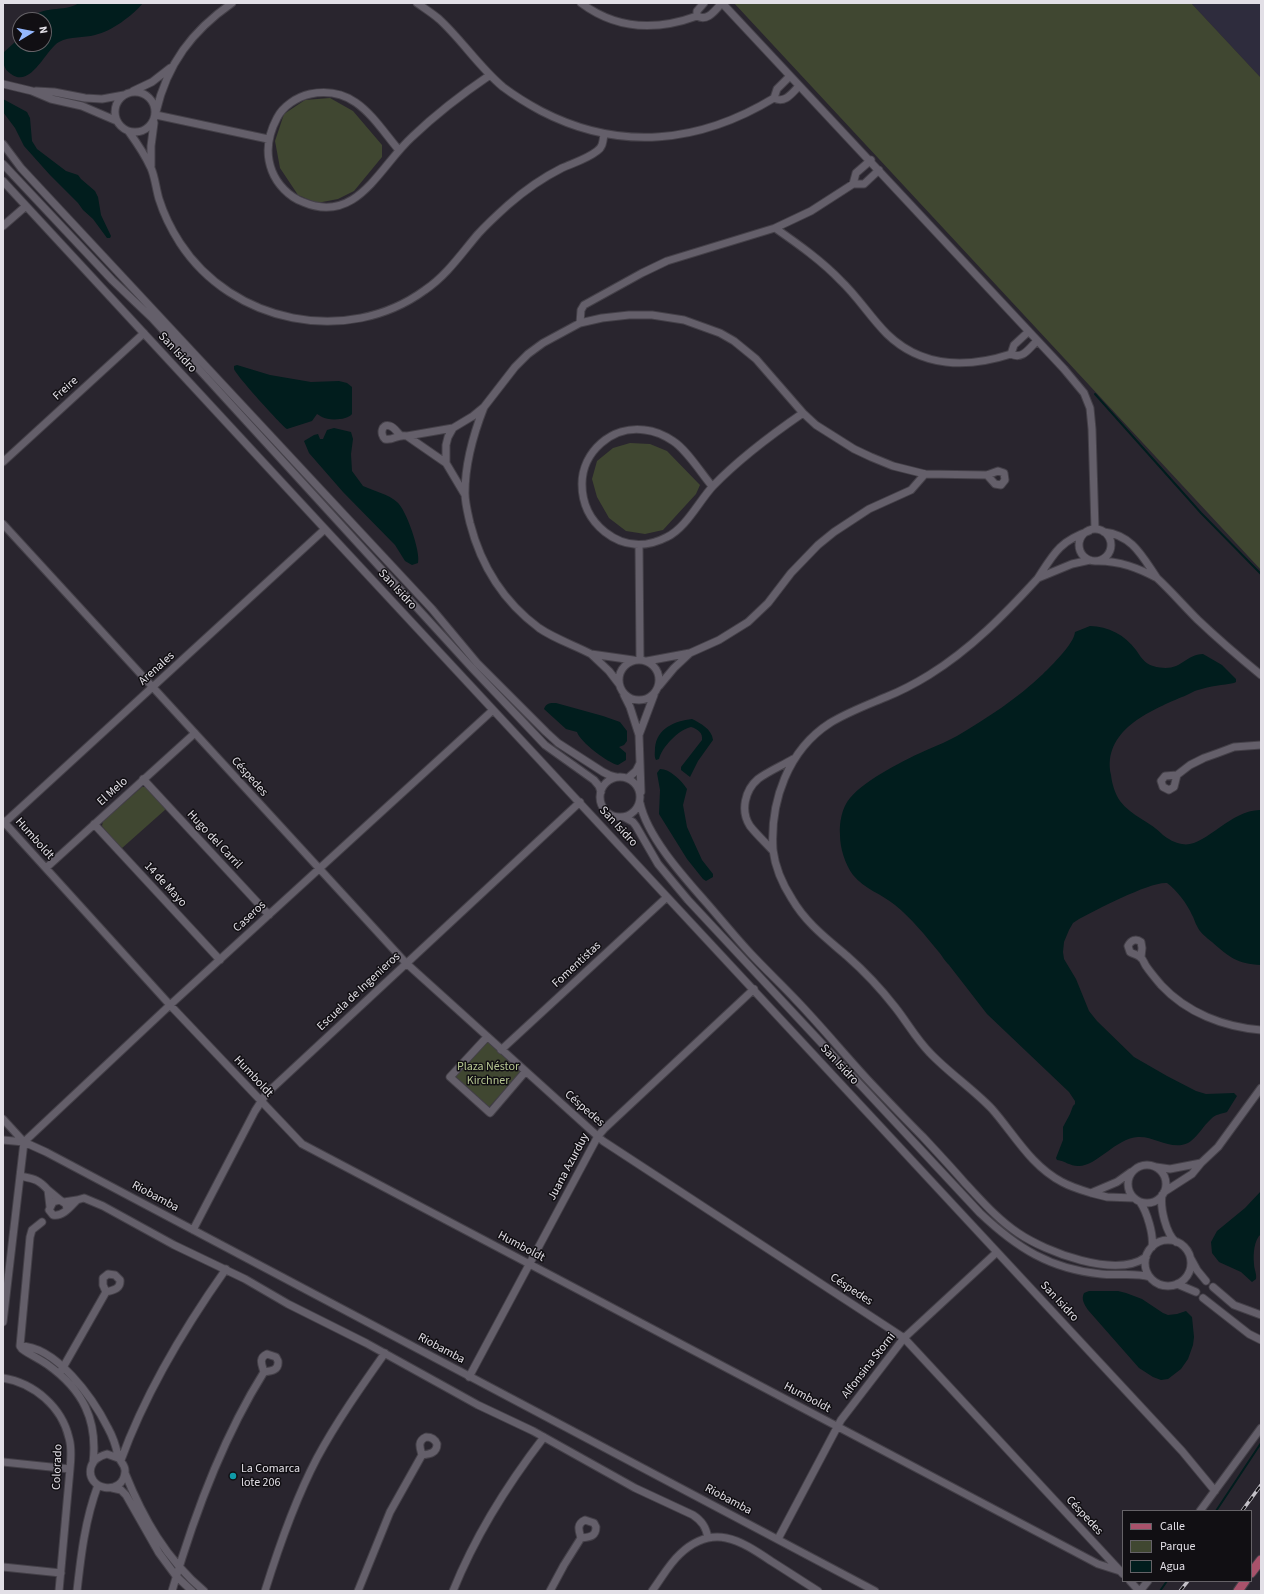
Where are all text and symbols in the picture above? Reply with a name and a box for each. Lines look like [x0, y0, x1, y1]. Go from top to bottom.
north arrow [12, 12, 52, 52]
text: N [35, 25, 51, 35]
street label: San Isidro [155, 330, 199, 376]
street label: Freire [51, 374, 81, 404]
street label: San Isidro [375, 567, 419, 613]
street label: Arenales [136, 649, 178, 689]
street label: Céspedes [228, 754, 270, 800]
street label: El Melo [95, 775, 131, 809]
street label: San Isidro [596, 804, 640, 850]
street label: Hugo del Carril [183, 808, 245, 872]
street label: Humboldt [12, 815, 56, 863]
street label: 14 de Mayo [141, 860, 189, 910]
street label: Caseros [231, 898, 269, 936]
street label: Fomentistas [550, 939, 604, 991]
street label: Escuela de Ingenieros [314, 950, 404, 1034]
street label: San Isidro [817, 1042, 861, 1088]
street label: Humboldt [230, 1053, 276, 1101]
park label: Plaza Néstor Kirchner [457, 1060, 519, 1088]
street label: Céspedes [561, 1088, 607, 1130]
street label: Juana Azurduy [545, 1131, 593, 1203]
street label: Riobamba [129, 1179, 181, 1215]
street label: Humboldt [495, 1229, 547, 1265]
street label: Céspedes [827, 1271, 875, 1309]
street label: San Isidro [1037, 1279, 1081, 1325]
street label: Alfonsina Storni [839, 1330, 899, 1402]
street label: Riobamba [415, 1331, 467, 1367]
street label: Humboldt [781, 1380, 833, 1416]
street label: Colorado [50, 1444, 66, 1490]
place label: La Comarca lote 206 [241, 1462, 300, 1490]
marker: La Comarca lote 206 [228, 1471, 238, 1481]
street label: Riobamba [702, 1482, 754, 1518]
street label: Céspedes [1062, 1494, 1106, 1538]
legend [1122, 1510, 1252, 1582]
text: Calle [1160, 1518, 1185, 1535]
text: Parque [1160, 1538, 1196, 1555]
text: Agua [1160, 1558, 1185, 1575]

